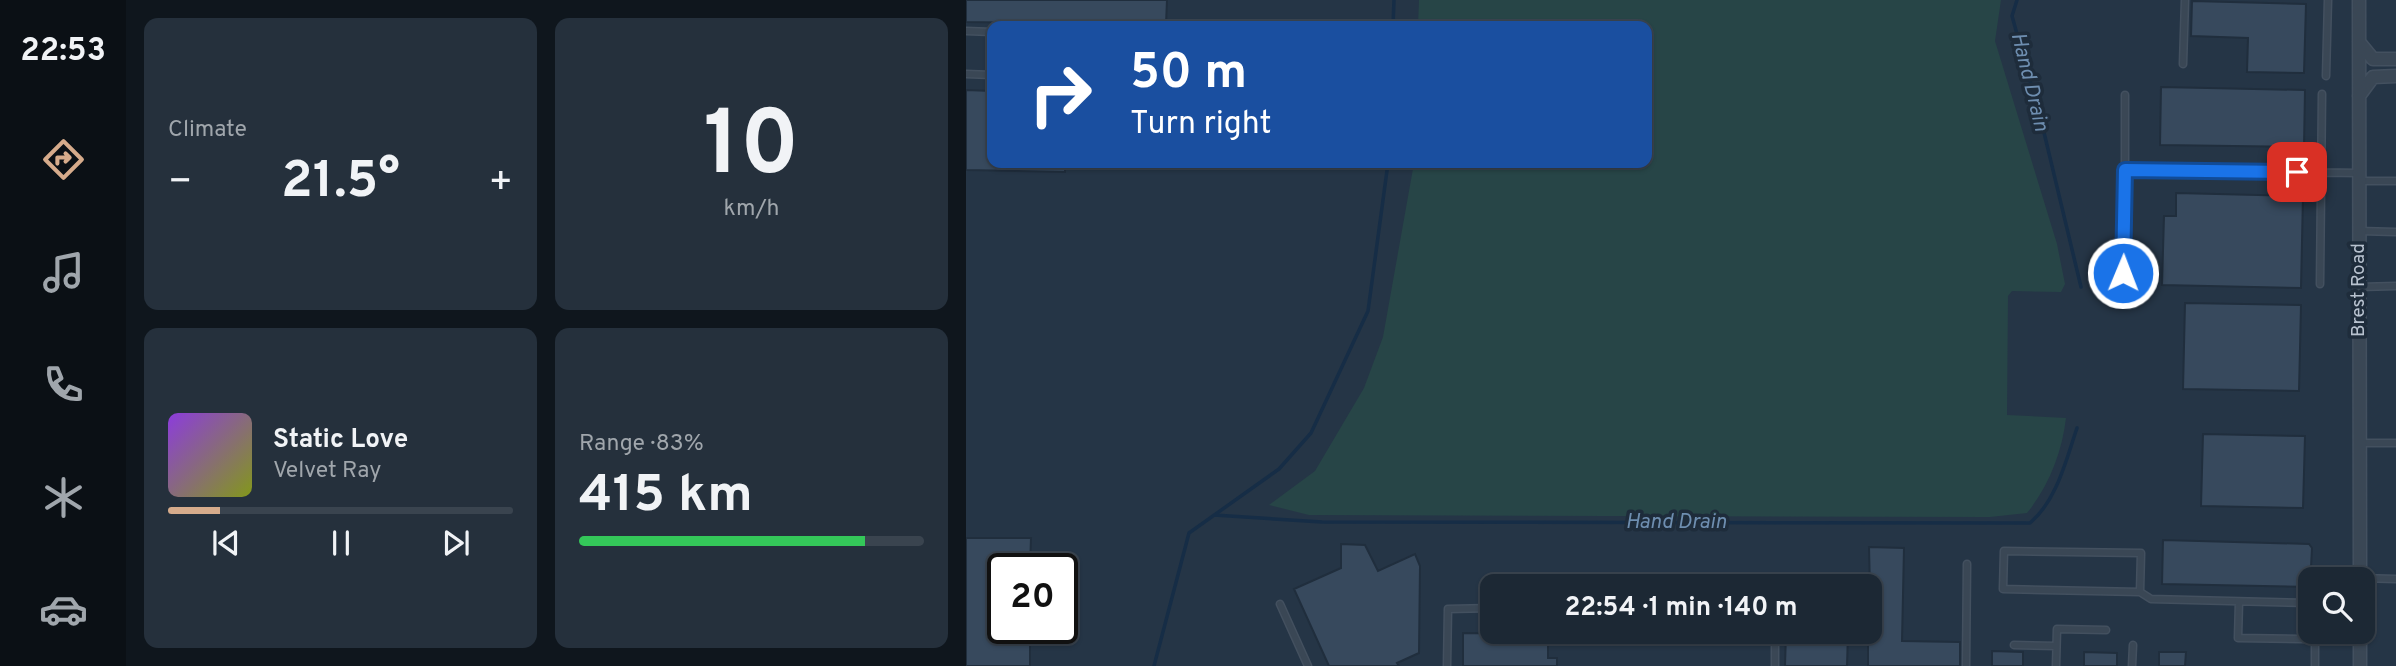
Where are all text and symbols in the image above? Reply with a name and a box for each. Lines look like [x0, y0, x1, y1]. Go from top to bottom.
water label: Hand Drain [2004, 30, 2054, 135]
text: 22:53 [20, 32, 106, 72]
text: 50 m [1130, 44, 1247, 106]
icon: right [1015, 49, 1106, 140]
text: 10 [703, 92, 800, 207]
text: Turn right [1130, 105, 1272, 145]
text: Climate [168, 116, 247, 145]
icon: directions [39, 135, 88, 184]
pin [2267, 142, 2327, 202]
text: 21.5° [281, 150, 400, 216]
icon: arrive [2278, 153, 2316, 191]
text: − [168, 159, 193, 208]
text: + [488, 159, 513, 208]
text: km/h [724, 195, 779, 224]
position arrow [2086, 236, 2160, 310]
street label: Brest Road [2347, 243, 2371, 337]
icon: music [39, 248, 88, 297]
icon: phone [39, 360, 88, 409]
text: Static Love [273, 424, 408, 457]
text: Range · 83% [579, 430, 704, 459]
text: Velvet Ray [273, 457, 381, 486]
text: 415 km [579, 464, 753, 530]
icon: climate [39, 473, 88, 522]
water label: Hand Drain [1626, 509, 1727, 536]
icon: previous [207, 524, 245, 562]
icon: pause [322, 524, 360, 562]
icon: next [437, 524, 475, 562]
speed limit sign: 20 [987, 553, 1078, 644]
map controls [2298, 567, 2375, 644]
button: search [2298, 567, 2375, 644]
icon: car [39, 585, 88, 634]
text: 22:54 · 1 min · 140 m [1564, 592, 1798, 625]

